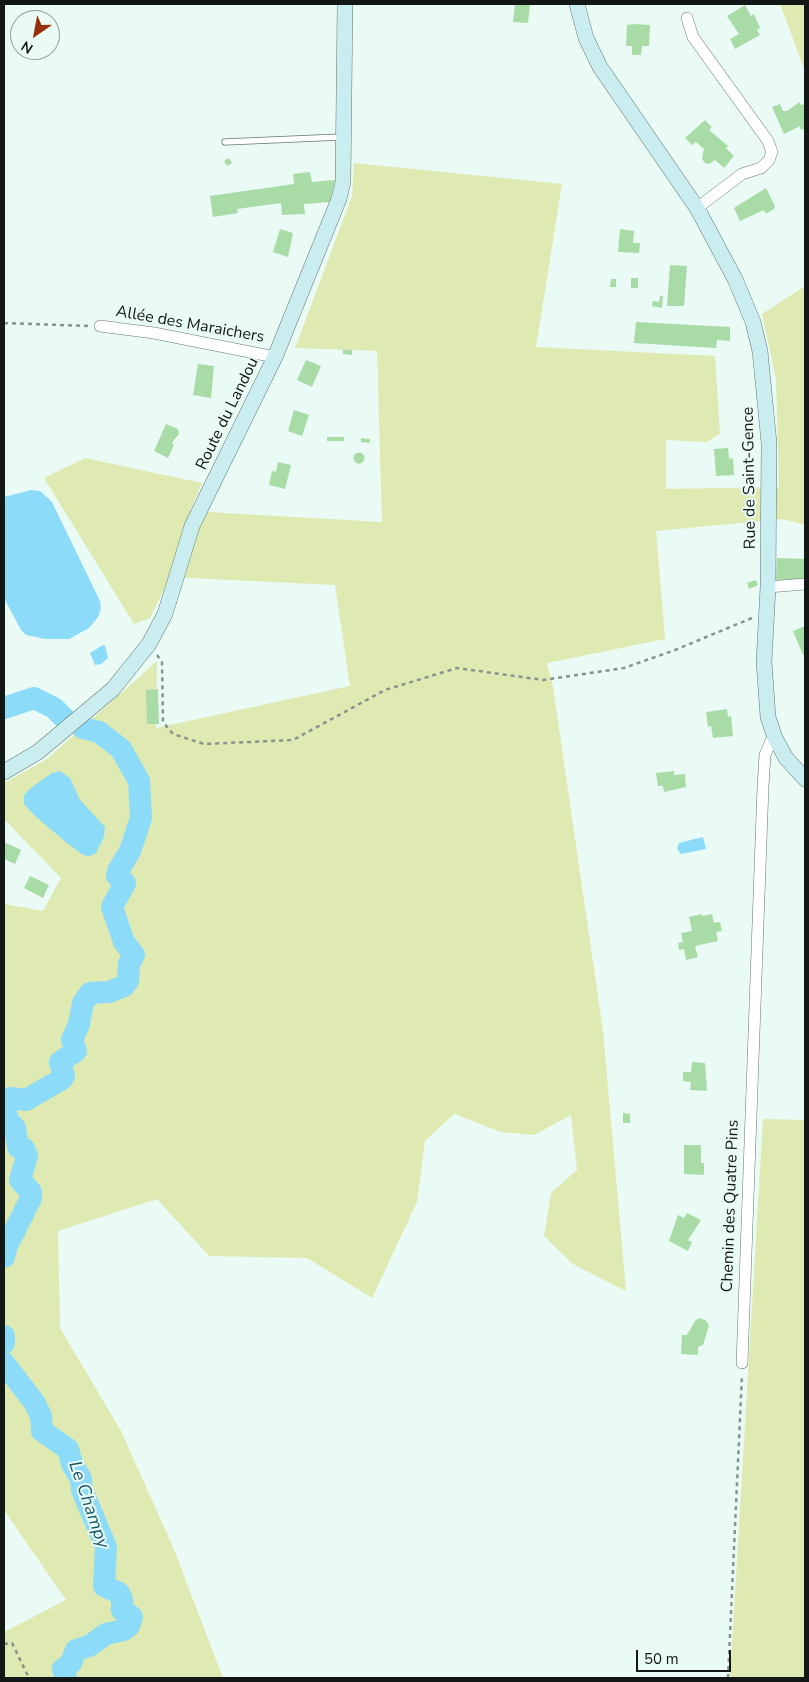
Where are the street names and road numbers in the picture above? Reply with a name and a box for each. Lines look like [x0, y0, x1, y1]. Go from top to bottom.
street label: Allée des Maraichers [114, 303, 266, 347]
street label: Route du Landou [193, 355, 263, 473]
street label: Rue de Saint-Gence [739, 407, 761, 549]
street label: Chemin des Quatre Pins [718, 1119, 744, 1293]

